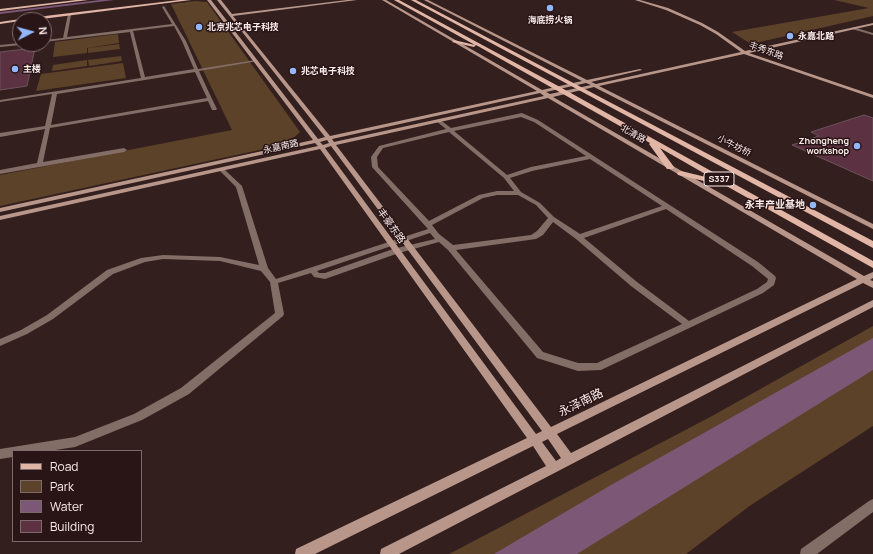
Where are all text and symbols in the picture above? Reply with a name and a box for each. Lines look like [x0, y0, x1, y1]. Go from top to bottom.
marker: 海底捞火锅 [545, 3, 555, 13]
north arrow [12, 12, 52, 52]
place label: 海底捞火锅 [528, 15, 572, 25]
marker: 北京兆芯电子科技 [194, 22, 204, 32]
place label: 北京兆芯电子科技 [207, 22, 279, 32]
text: N [36, 26, 51, 36]
marker: 永嘉北路 [785, 31, 795, 41]
place label: 永嘉北路 [798, 31, 834, 41]
street label: 丰秀东路 [747, 40, 785, 62]
marker: 主楼 [10, 64, 20, 74]
place label: 主楼 [23, 64, 41, 74]
marker: 兆芯电子科技 [288, 66, 298, 76]
place label: 兆芯电子科技 [301, 66, 355, 76]
street label: 北清路 [619, 123, 647, 145]
street label: 小牛坊桥 [716, 133, 752, 159]
place label: Zhongheng workshop [799, 136, 849, 157]
street label: 永嘉南路 [262, 138, 300, 156]
marker: Zhongheng workshop [852, 141, 862, 151]
road number: S337 [704, 172, 734, 186]
place label: 永丰产业基地 [745, 199, 805, 211]
marker: 永丰产业基地 [808, 200, 818, 210]
street label: 丰豪东路 [374, 206, 408, 246]
street label: 永泽南路 [556, 386, 606, 420]
legend [12, 450, 142, 542]
text: Road [50, 458, 78, 475]
text: Park [50, 478, 74, 495]
text: Water [50, 498, 83, 515]
text: Building [50, 518, 94, 535]

